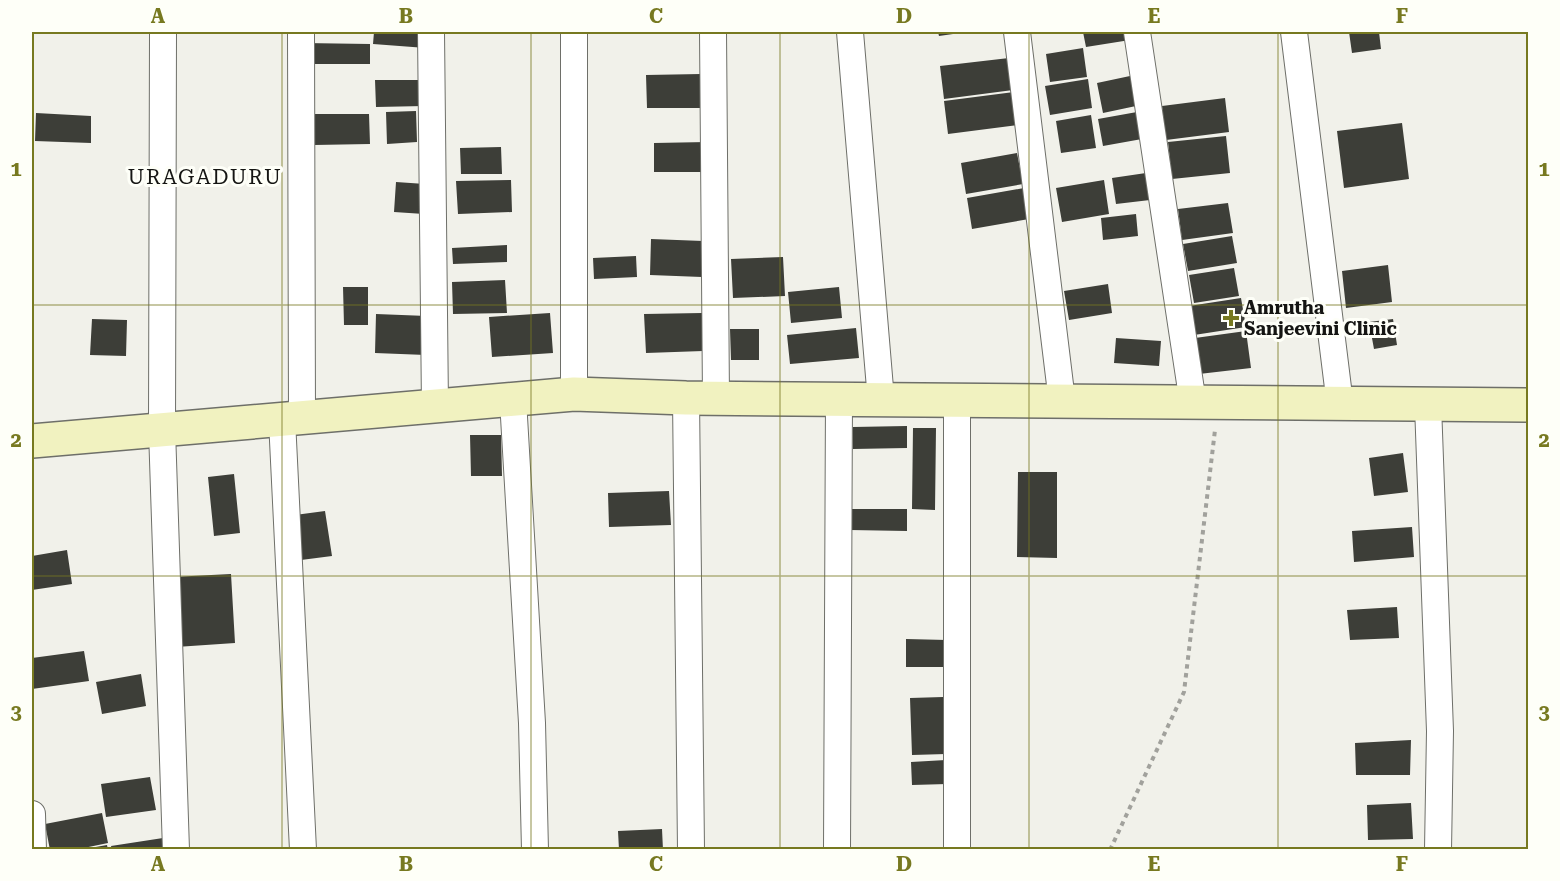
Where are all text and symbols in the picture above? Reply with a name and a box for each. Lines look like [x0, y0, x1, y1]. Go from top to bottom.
text: A [151, 4, 166, 28]
text: B [399, 4, 413, 28]
text: C [649, 4, 663, 28]
text: D [896, 4, 912, 28]
text: E [1148, 4, 1161, 28]
text: F [1396, 4, 1408, 28]
text: 1 [10, 157, 22, 181]
text: 1 [1538, 157, 1550, 181]
district label: URAGADURU [128, 165, 282, 189]
place label: Amrutha Sanjeevini Clinic [1244, 297, 1397, 339]
marker: Amrutha Sanjeevini Clinic [1222, 309, 1240, 327]
text: 2 [10, 428, 22, 452]
text: 2 [1538, 428, 1550, 452]
text: 3 [10, 700, 22, 724]
text: 3 [1538, 700, 1550, 724]
text: A [151, 852, 166, 876]
text: B [399, 852, 413, 876]
text: C [649, 852, 663, 876]
text: D [896, 852, 912, 876]
text: E [1148, 852, 1161, 876]
text: F [1396, 852, 1408, 876]

